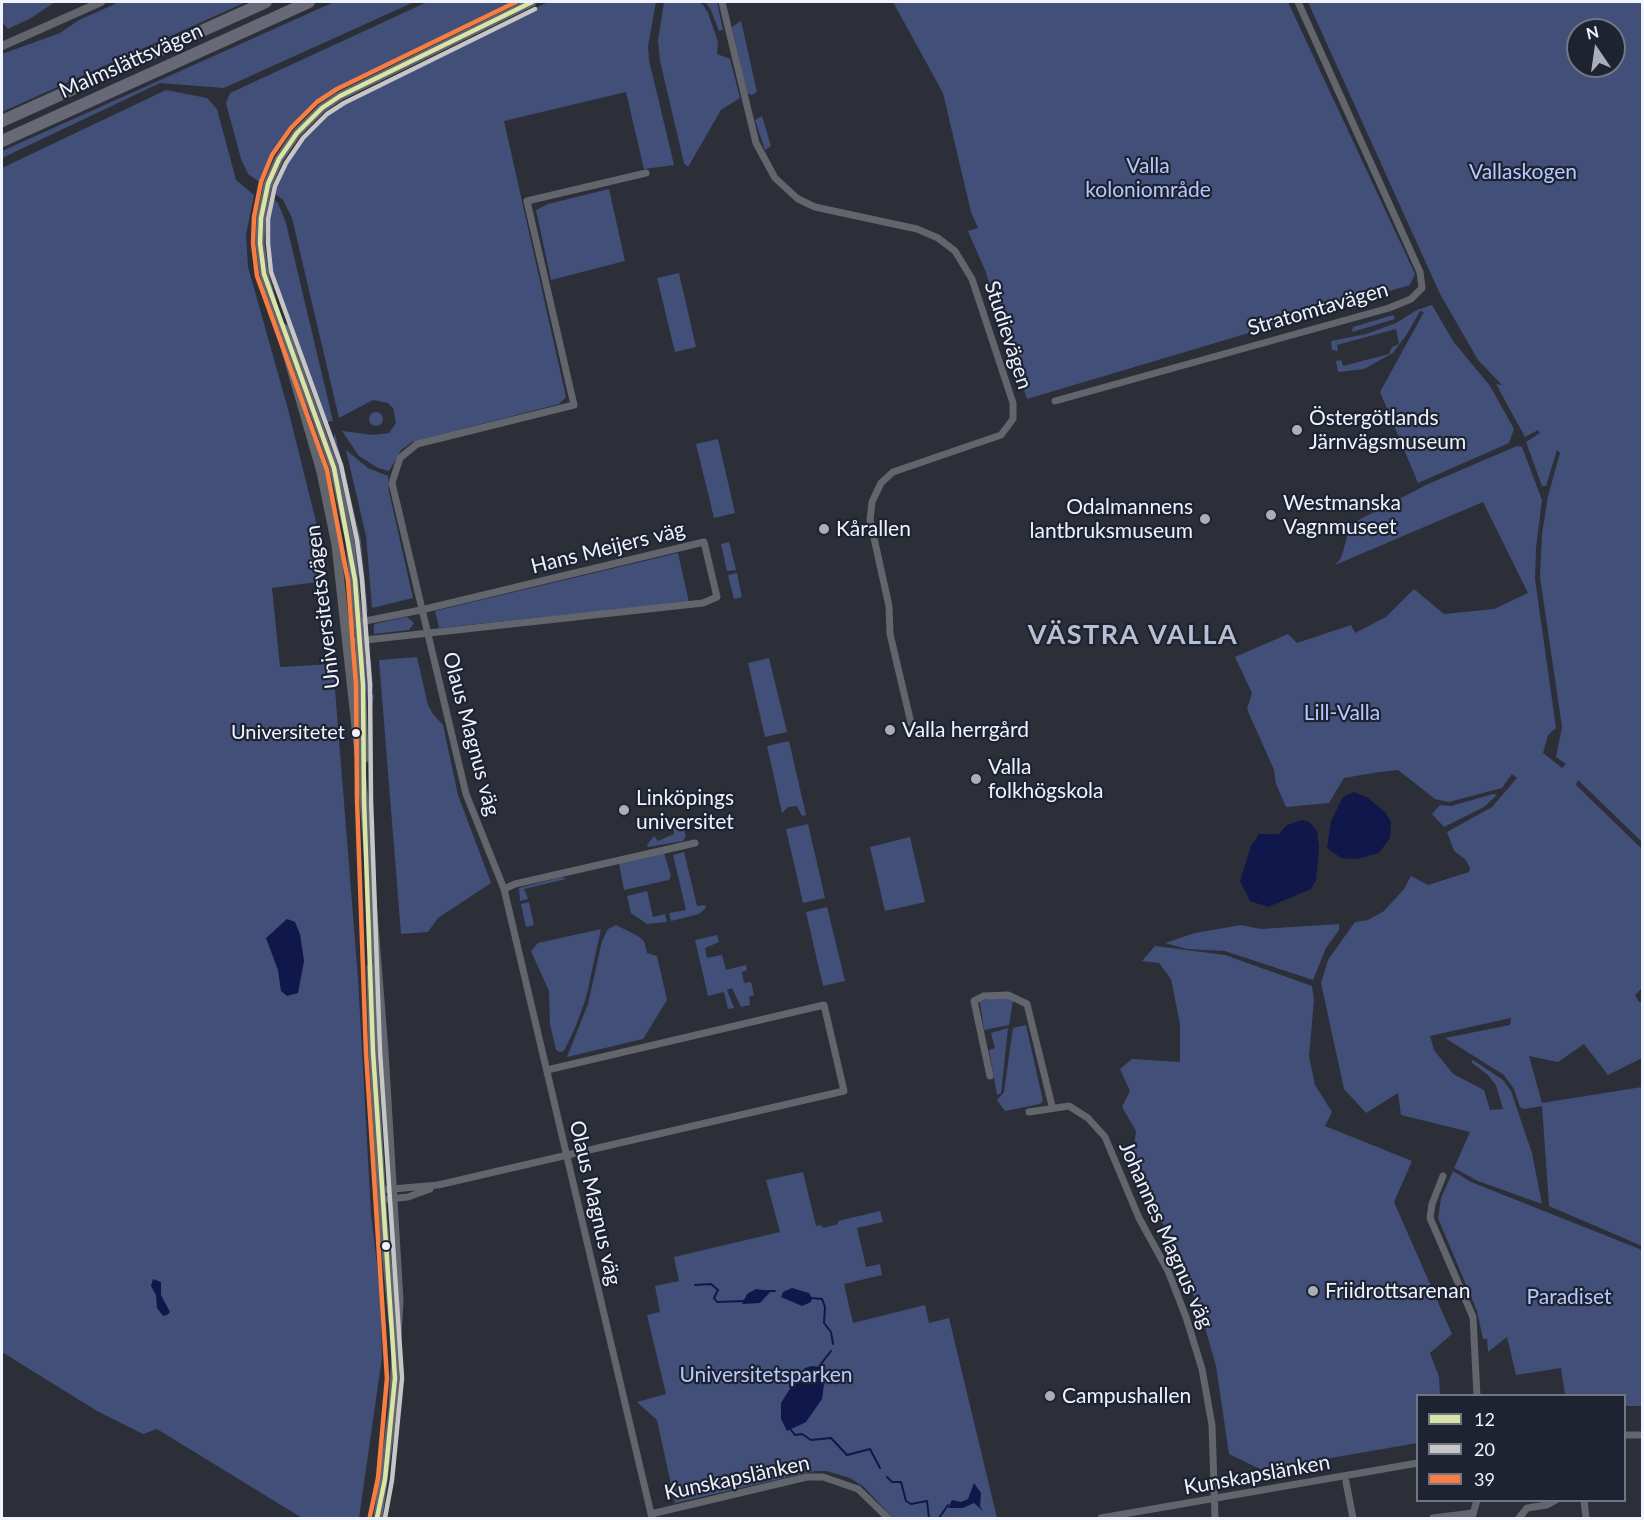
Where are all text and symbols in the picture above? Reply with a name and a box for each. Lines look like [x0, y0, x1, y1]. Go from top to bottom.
street label: Malmslättsvägen [55, 18, 207, 104]
north arrow [1566, 18, 1626, 78]
text: N [1584, 21, 1600, 43]
park label: Valla koloniområde [1085, 153, 1211, 203]
park label: Vallaskogen [1469, 159, 1577, 185]
street label: Stratomtavägen [1245, 277, 1391, 341]
street label: Studievägen [979, 278, 1037, 392]
place label: Östergötlands Järnvägsmuseum [1309, 405, 1466, 455]
marker: Östergötlands Järnvägsmuseum [1290, 423, 1304, 437]
place label: Westmanska Vagnmuseet [1283, 490, 1401, 540]
place label: Odalmannens lantbruksmuseum [1029, 494, 1193, 544]
marker: Westmanska Vagnmuseet [1264, 508, 1278, 522]
marker: Odalmannens lantbruksmuseum [1198, 512, 1212, 526]
place label: Kårallen [836, 516, 911, 542]
street label: Hans Meijers väg [528, 517, 688, 579]
marker: Kårallen [817, 522, 831, 536]
street label: Universitetsvägen [300, 524, 346, 690]
district label: VÄSTRA VALLA [1028, 619, 1238, 651]
street label: Olaus Magnus väg [437, 649, 505, 819]
park label: Lill-Valla [1304, 700, 1380, 726]
place label: Valla herrgård [902, 717, 1029, 743]
place label: Universitetet [231, 721, 345, 745]
marker: Valla herrgård [883, 723, 897, 737]
marker: Universitetet [350, 727, 362, 739]
place label: Valla folkhögskola [988, 754, 1103, 804]
marker: Valla folkhögskola [969, 772, 983, 786]
place label: Linköpings universitet [636, 785, 734, 835]
marker: Linköpings universitet [617, 803, 631, 817]
street label: Olaus Magnus väg [564, 1118, 626, 1288]
street label: Johannes Magnus väg [1113, 1138, 1219, 1332]
unlabelled marker [380, 1240, 392, 1252]
place label: Friidrottsarenan [1325, 1278, 1470, 1304]
marker: Friidrottsarenan [1306, 1284, 1320, 1298]
park label: Paradiset [1526, 1284, 1612, 1310]
park label: Universitetsparken [679, 1362, 853, 1388]
place label: Campushallen [1062, 1383, 1191, 1409]
marker: Campushallen [1043, 1389, 1057, 1403]
legend [1416, 1394, 1626, 1502]
text: 12 [1474, 1408, 1495, 1430]
text: 20 [1474, 1438, 1495, 1460]
street label: Kunskapslänken [662, 1450, 812, 1506]
street label: Kunskapslänken [1182, 1450, 1332, 1500]
text: 39 [1474, 1468, 1495, 1490]

